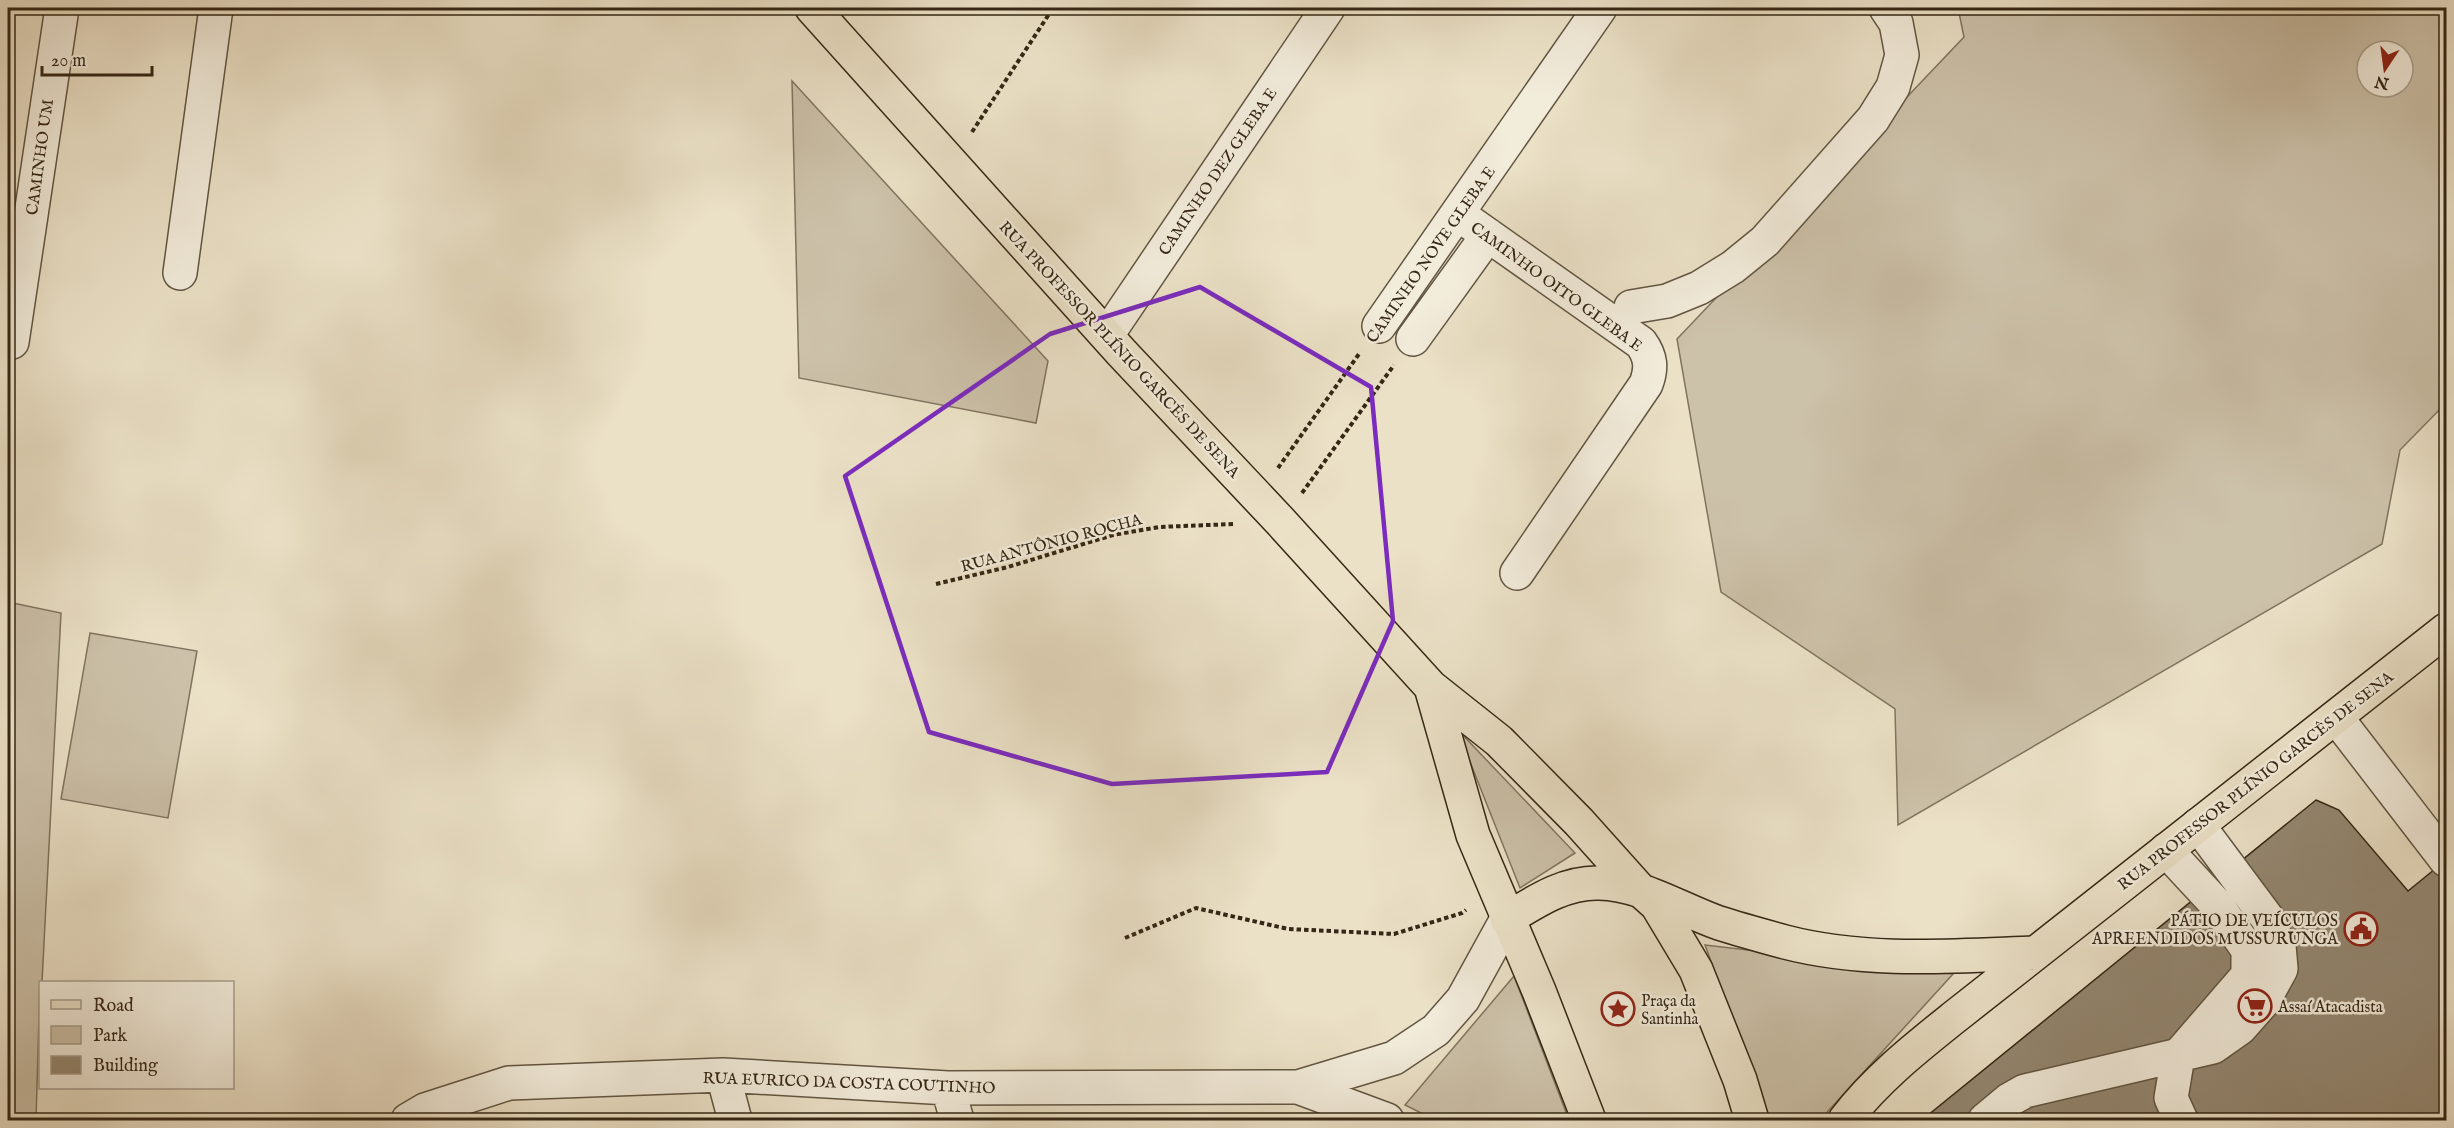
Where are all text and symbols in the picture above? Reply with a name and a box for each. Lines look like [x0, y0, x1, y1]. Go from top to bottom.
scale bar [42, 39, 152, 77]
north arrow [2355, 39, 2415, 99]
text: 20 m [51, 50, 86, 73]
text: N [2373, 70, 2392, 93]
street label: CAMINHO DEZ GLEBA E [1155, 84, 1282, 260]
street label: CAMINHO UM [23, 98, 59, 217]
street label: CAMINHO NOVE GLEBA E [1363, 163, 1500, 347]
street label: RUA PROFESSOR PLÍNIO GARCÊS DE SENA [994, 216, 1246, 484]
street label: CAMINHO OITO GLEBA E [1466, 218, 1646, 357]
street label: RUA ANTÔNIO ROCHA [958, 508, 1145, 578]
street label: RUA PROFESSOR PLÍNIO GARCÊS DE SENA [2113, 665, 2399, 895]
place label: PÁTIO DE VEÍCULOS APREENDIDOS MUSSURUNGA [2091, 910, 2339, 950]
public building icon: PÁTIO DE VEÍCULOS APREENDIDOS MUSSURUNGA [2343, 911, 2379, 947]
legend [39, 981, 234, 1089]
supermarket icon: Assaí Atacadista [2237, 988, 2273, 1024]
place icon: Praça da Santinha [1600, 991, 1636, 1027]
place label: Praça da Santinha [1641, 992, 1698, 1030]
text: Road [93, 995, 134, 1018]
place label: Assaí Atacadista [2277, 998, 2383, 1018]
text: Park [93, 1025, 128, 1048]
text: Building [93, 1055, 158, 1078]
street label: RUA EURICO DA COSTA COUTINHO [702, 1069, 996, 1099]

